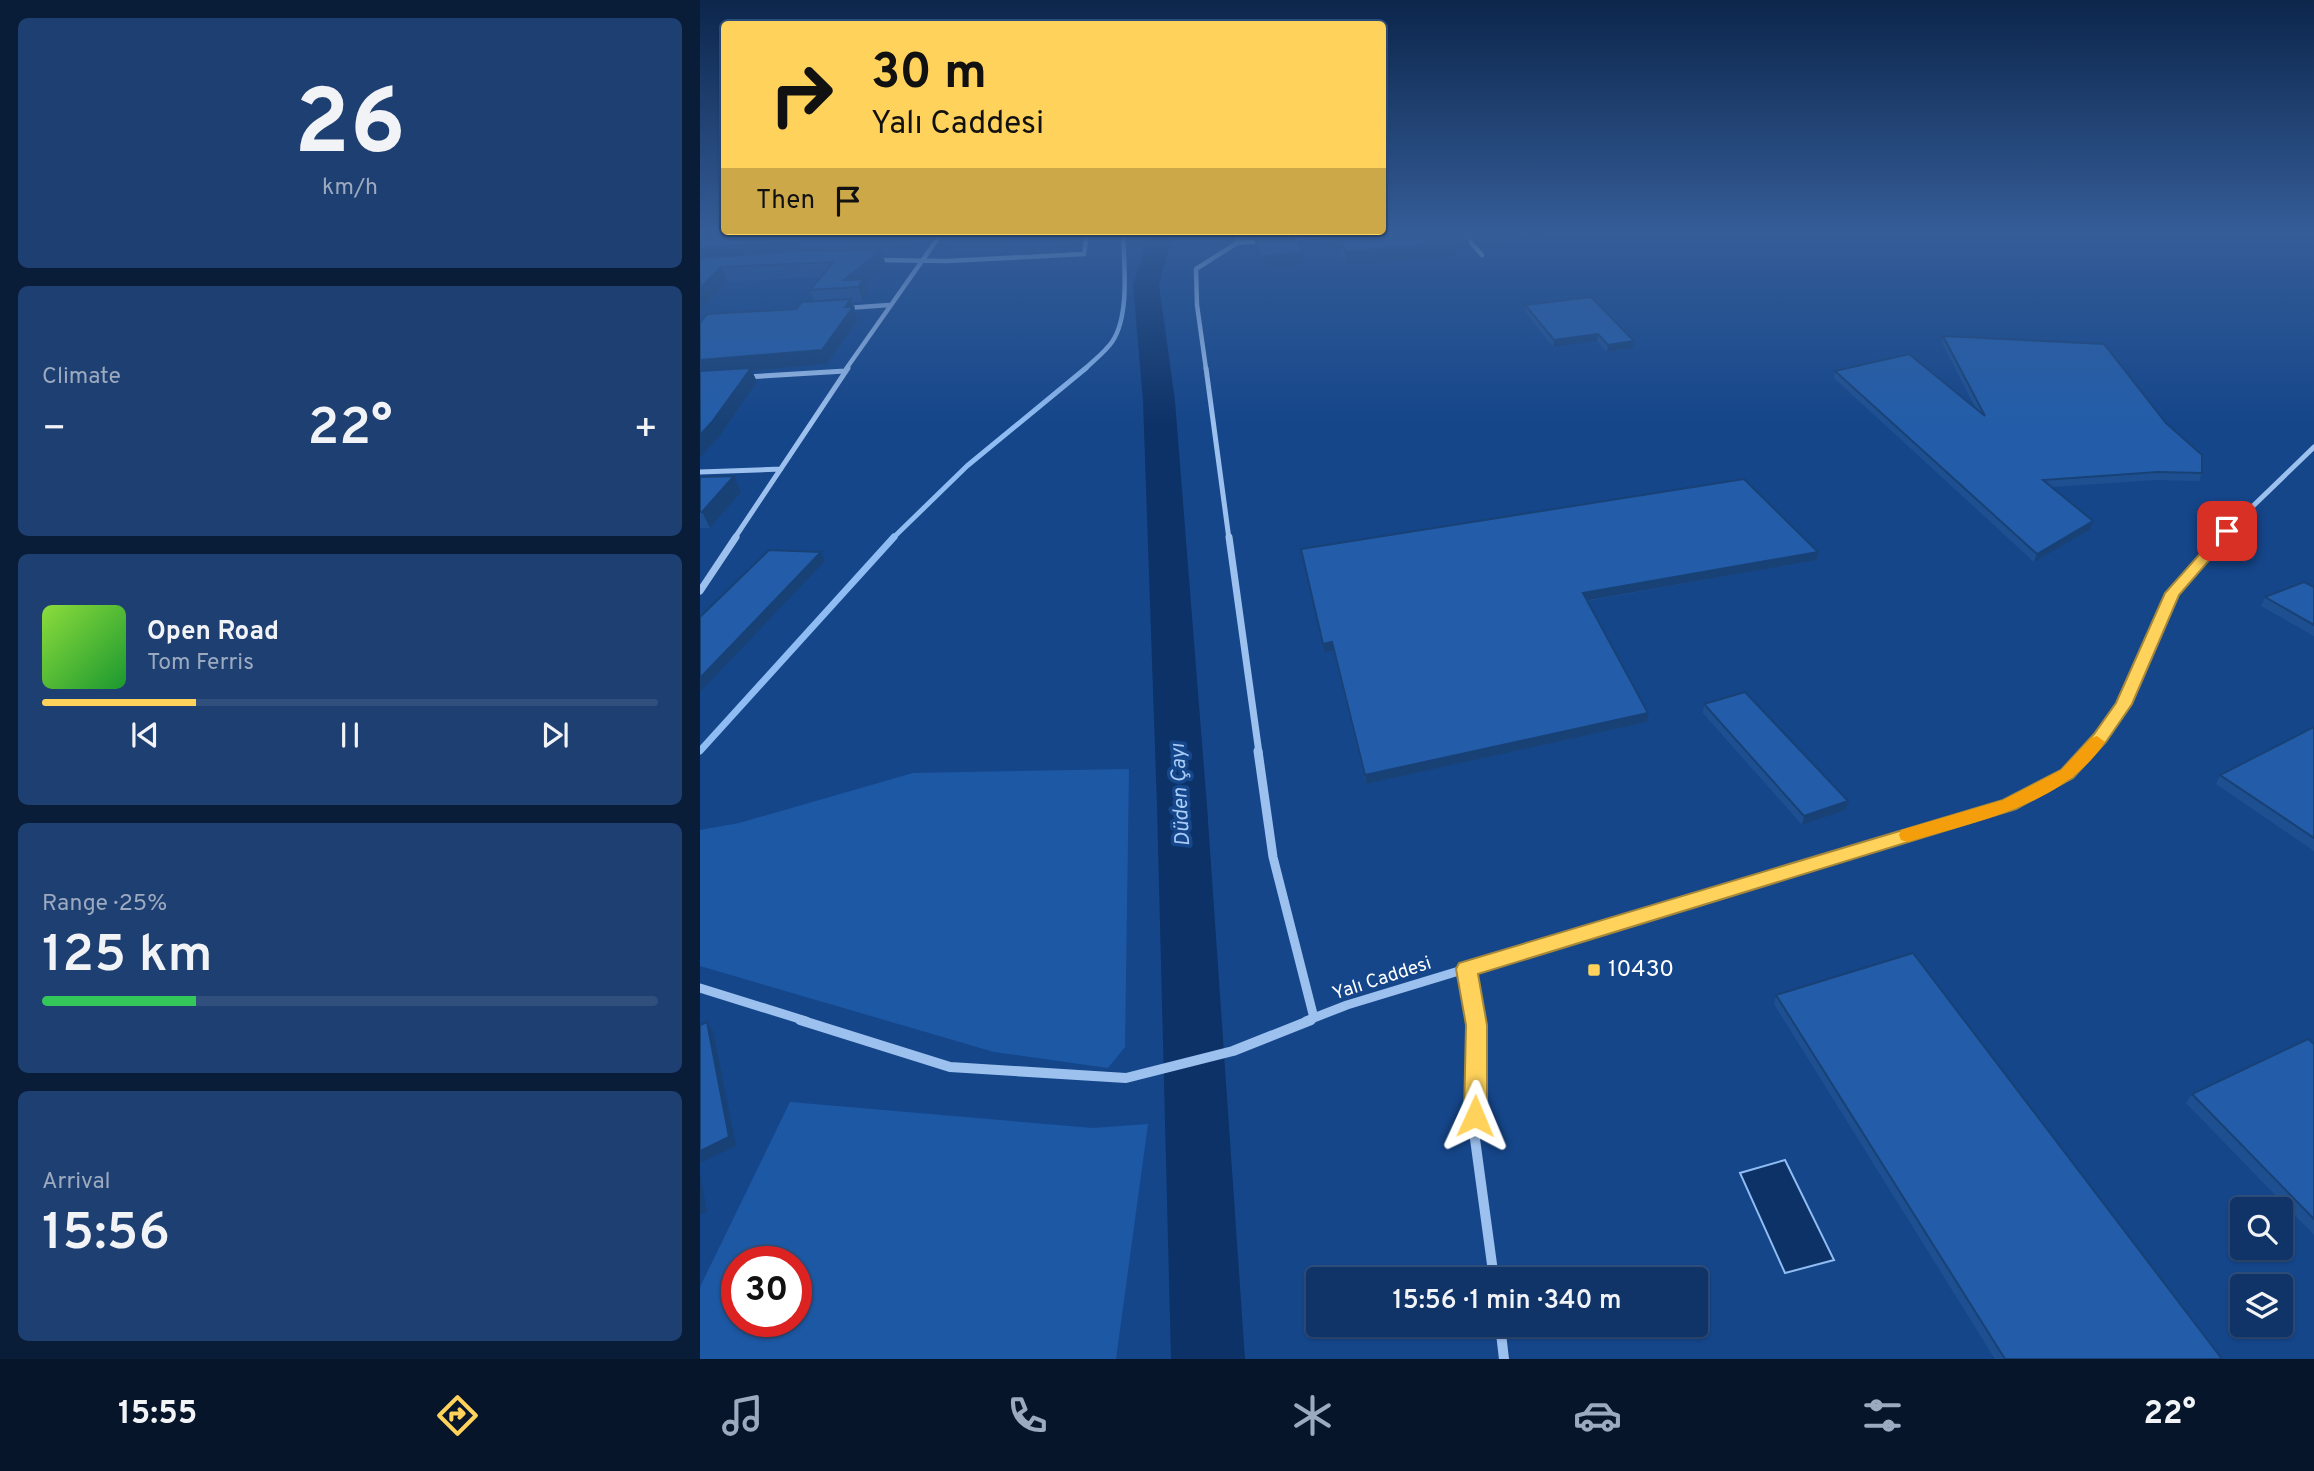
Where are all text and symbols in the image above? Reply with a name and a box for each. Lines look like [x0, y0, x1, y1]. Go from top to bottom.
text: 30 m [871, 44, 987, 106]
icon: right [756, 49, 847, 140]
text: 26 [294, 71, 406, 186]
text: Yalı Caddesi [871, 105, 1044, 145]
text: km/h [322, 174, 378, 203]
icon: arrive [829, 182, 867, 220]
text: Then [756, 185, 815, 218]
text: Climate [42, 363, 121, 392]
text: 22° [307, 397, 393, 463]
text: − [42, 406, 67, 455]
text: + [633, 406, 658, 455]
pin [2197, 501, 2257, 561]
icon: arrive [2208, 512, 2246, 550]
text: Open Road [147, 616, 279, 649]
text: Tom Ferris [147, 649, 254, 678]
icon: previous [126, 716, 164, 754]
icon: pause [331, 716, 369, 754]
icon: next [536, 716, 574, 754]
water label: Düden Çayı [1165, 742, 1197, 847]
text: Range · 25% [42, 890, 167, 919]
text: 125 km [42, 924, 213, 990]
street label: Yalı Caddesi [1329, 952, 1435, 1006]
place label: 10430 [1608, 956, 1674, 985]
marker: 10430 [1586, 962, 1602, 978]
position arrow [1438, 1079, 1512, 1153]
text: Arrival [42, 1168, 111, 1197]
map controls [2230, 1197, 2293, 1337]
button: search [2230, 1197, 2293, 1260]
text: 15:56 [42, 1202, 170, 1268]
speed limit sign: 30 [721, 1246, 812, 1337]
button: layers [2230, 1274, 2293, 1337]
text: 15:56 · 1 min · 340 m [1393, 1285, 1621, 1318]
icon: directions [433, 1391, 482, 1440]
icon: music [718, 1391, 767, 1440]
icon: phone [1003, 1391, 1052, 1440]
icon: climate [1288, 1391, 1337, 1440]
icon: car [1573, 1391, 1622, 1440]
icon: filters [1858, 1391, 1907, 1440]
text: 15:55 [118, 1395, 197, 1435]
text: 22° [2143, 1395, 2196, 1435]

